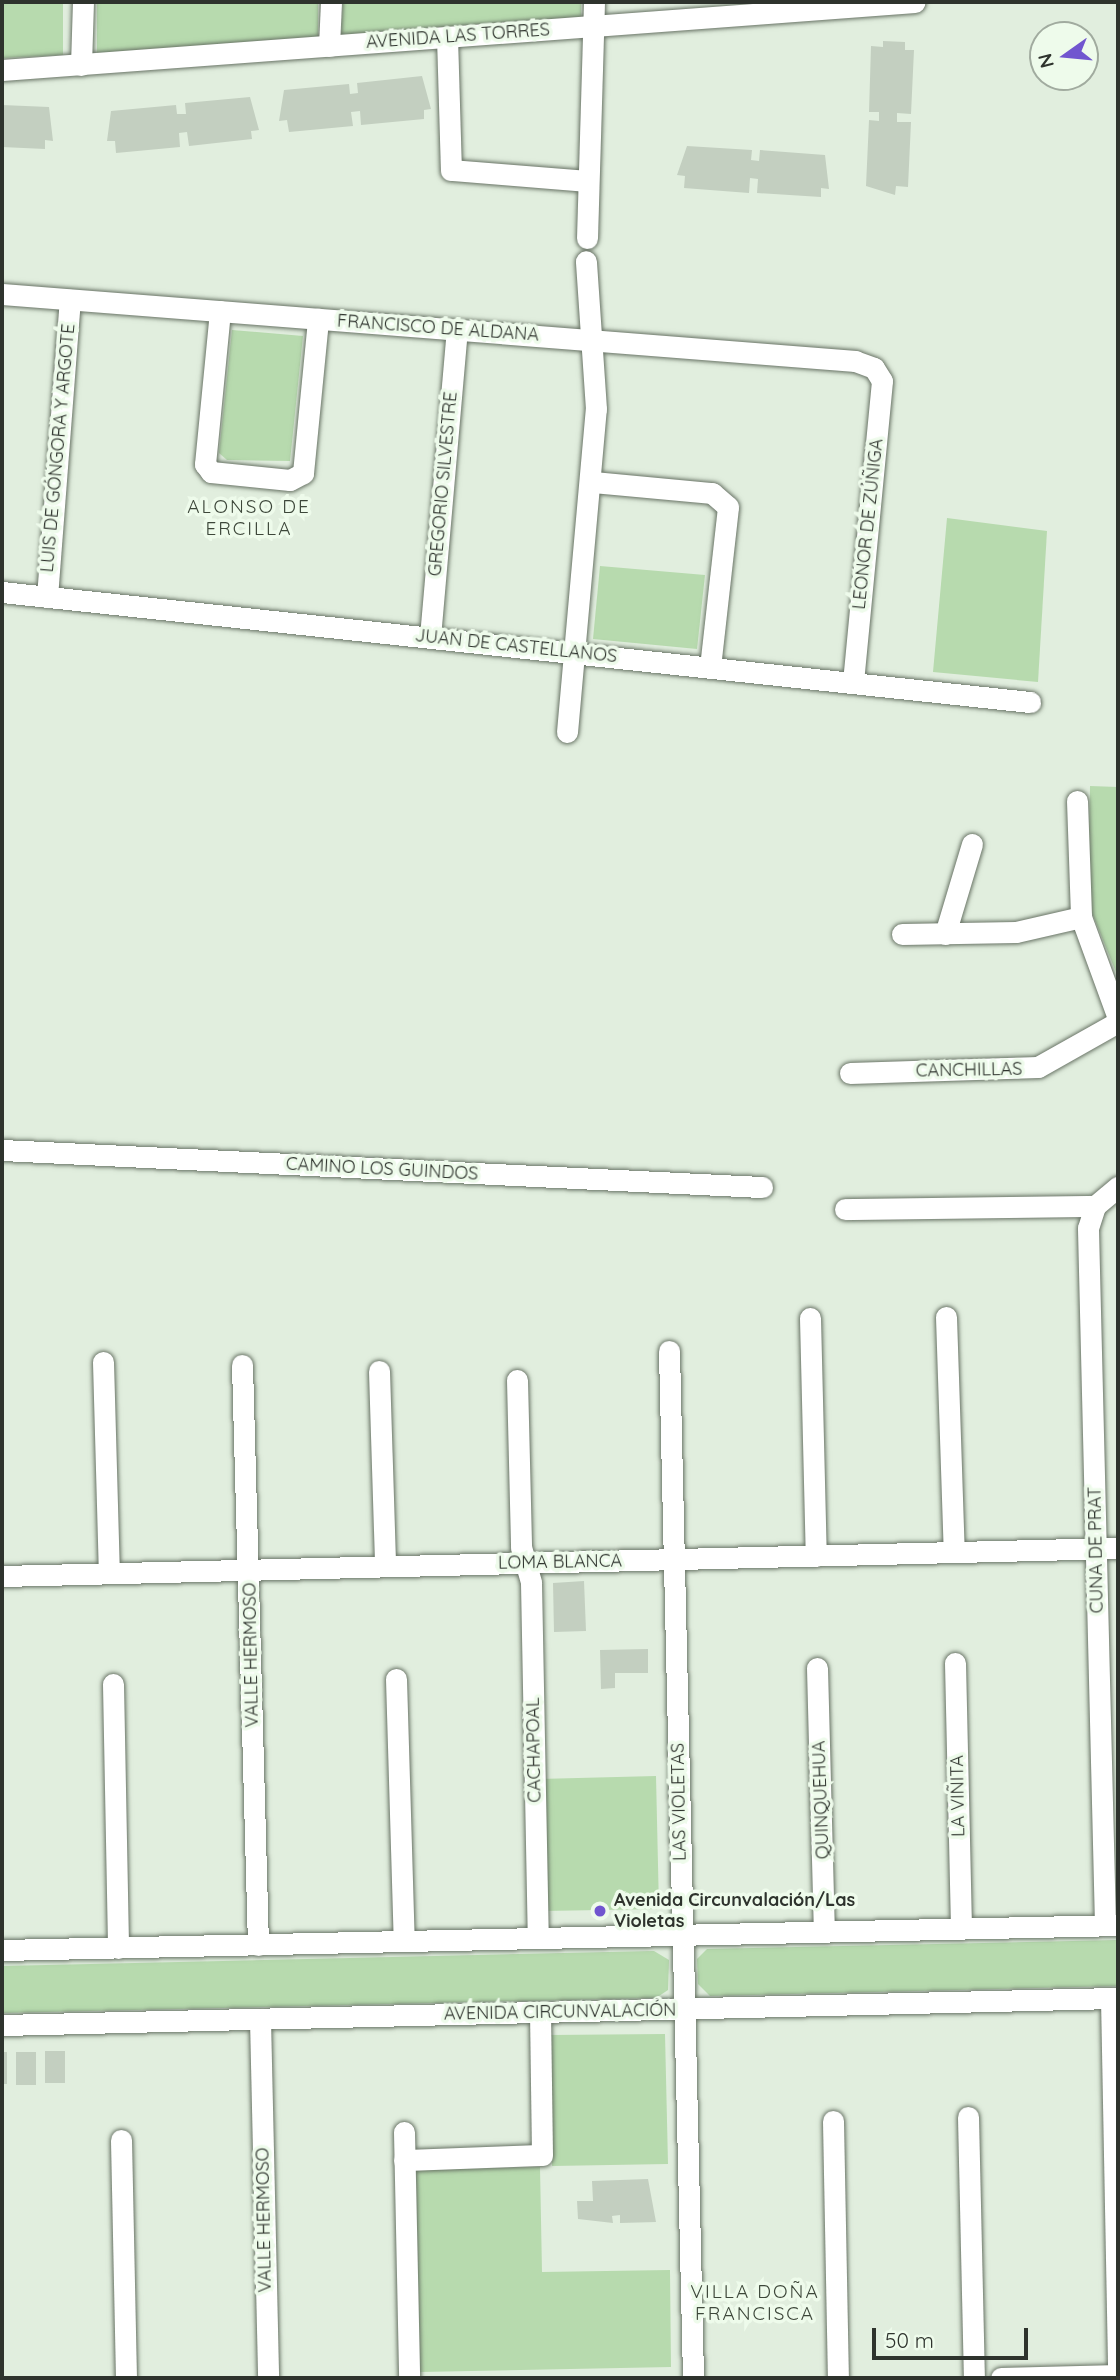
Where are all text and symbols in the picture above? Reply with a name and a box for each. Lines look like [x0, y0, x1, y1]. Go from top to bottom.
street label: AVENIDA LAS TORRES [365, 19, 551, 53]
north arrow [1029, 21, 1099, 91]
text: N [1032, 51, 1059, 71]
street label: FRANCISCO DE ALDANA [336, 310, 540, 346]
street label: LUIS DE GÓNGORA Y ARGOTE [36, 323, 80, 573]
street label: GREGORIO SILVESTRE [424, 391, 462, 577]
street label: LEONOR DE ZÚÑIGA [848, 437, 888, 611]
district label: ALONSO DE ERCILLA [188, 496, 310, 540]
street label: JUAN DE CASTELLANOS [414, 625, 618, 667]
street label: CANCHILLAS [916, 1058, 1022, 1082]
street label: CAMINO LOS GUINDOS [285, 1153, 479, 1185]
street label: CUNA DE PRAT [1084, 1486, 1108, 1614]
street label: LOMA BLANCA [498, 1550, 622, 1574]
street label: VALLE HERMOSO [239, 1582, 263, 1728]
street label: CACHAPOAL [522, 1697, 546, 1803]
street label: QUINQUEHUA [808, 1740, 834, 1860]
street label: LAS VIOLETAS [667, 1743, 691, 1861]
street label: LA VIÑITA [946, 1755, 970, 1837]
place label: Avenida Circunvalación/Las Violetas [614, 1890, 855, 1932]
marker: Avenida Circunvalación/Las Violetas [592, 1903, 608, 1919]
street label: AVENIDA CIRCUNVALACIÓN [444, 1999, 676, 2025]
street label: VALLE HERMOSO [252, 2147, 276, 2293]
district label: VILLA DOÑA FRANCISCA [692, 2281, 818, 2325]
scale bar [875, 2314, 1031, 2358]
text: 50 m [885, 2327, 934, 2353]

